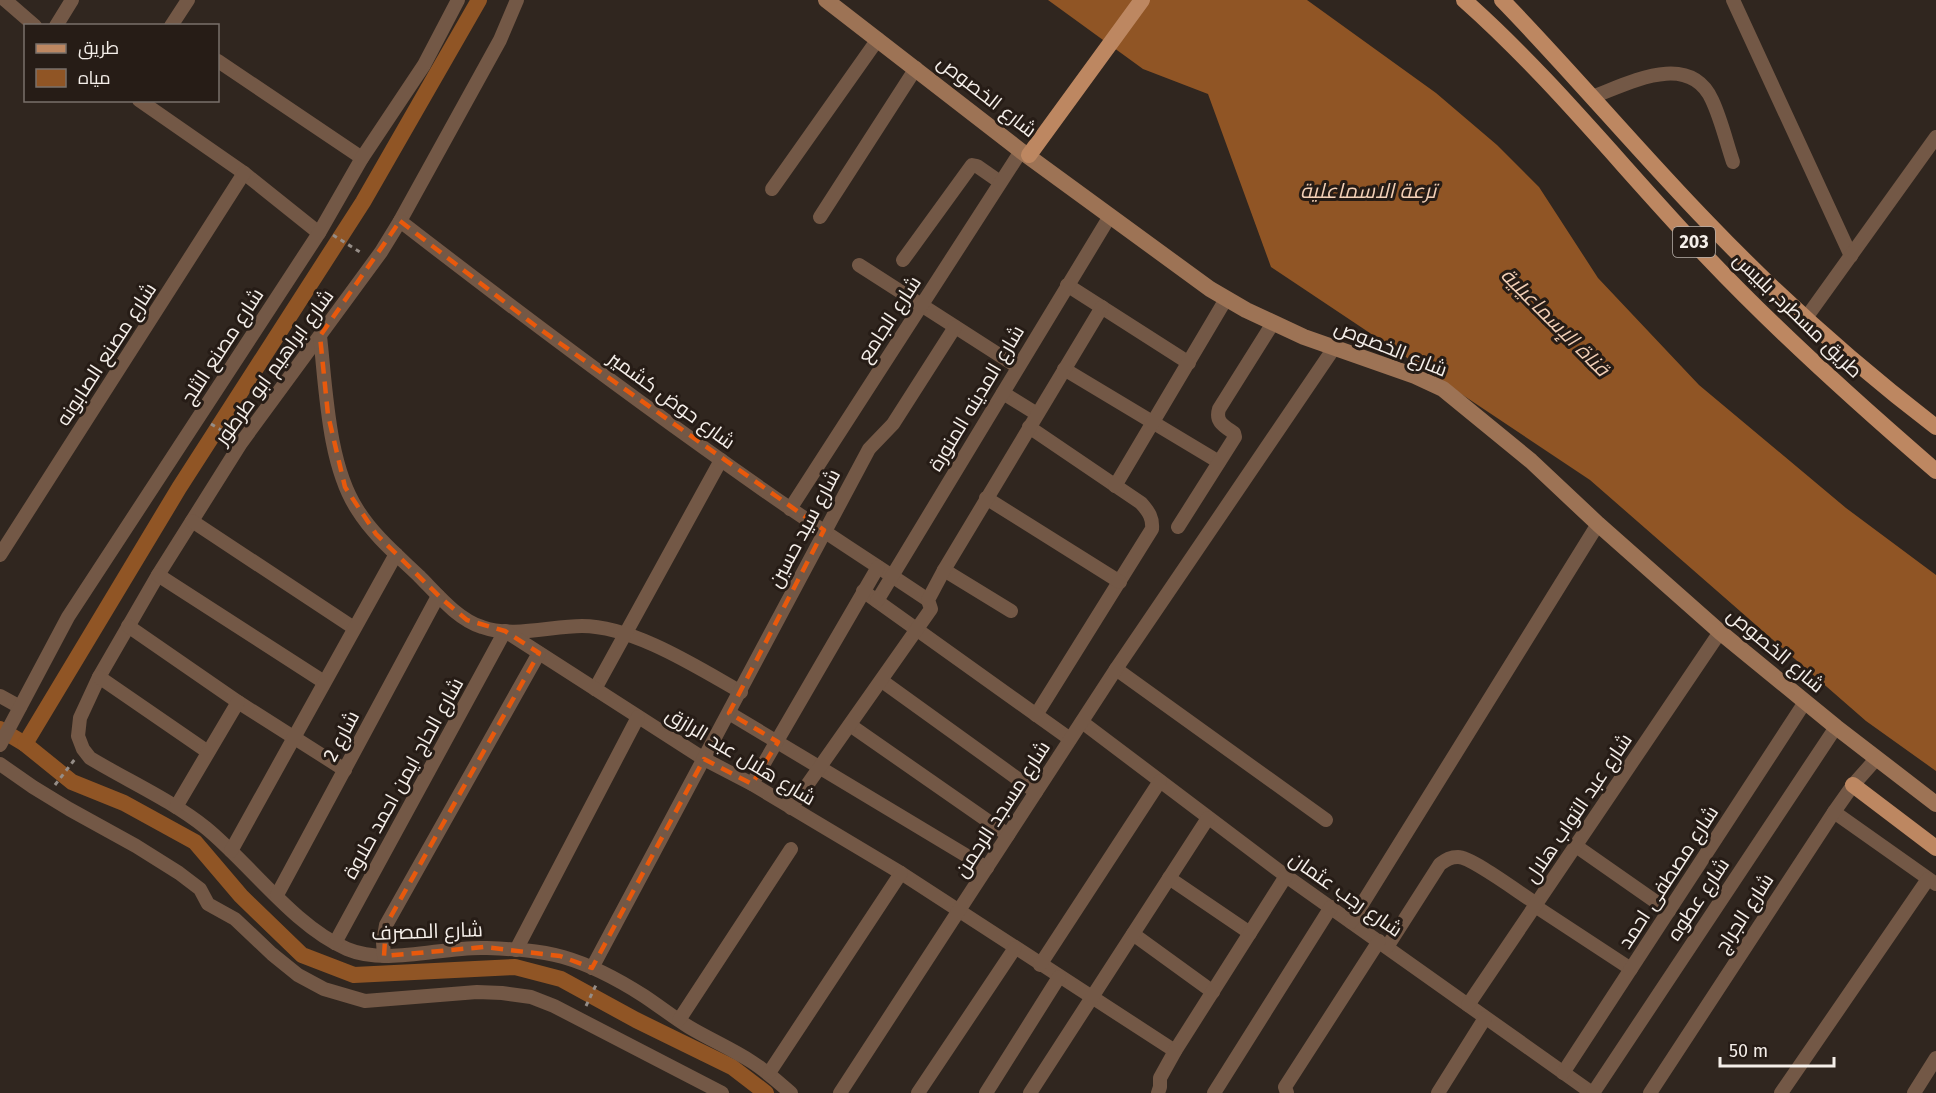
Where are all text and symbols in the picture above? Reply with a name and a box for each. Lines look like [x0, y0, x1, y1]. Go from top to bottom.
legend [24, 24, 219, 102]
text: طريق [78, 37, 119, 60]
street label: شارع الخصوص [931, 50, 1041, 144]
text: مياه [78, 67, 111, 89]
water label: ترعة الاسماعلية [1300, 178, 1439, 204]
road number: 203 [1673, 227, 1715, 257]
street label: طريق مسطرد, بلبيس [1728, 247, 1867, 383]
water label: قناة الإسماعيلية [1495, 262, 1616, 383]
street label: شارع الجامع [852, 271, 928, 368]
street label: شارع مصنع الصابونه [51, 278, 163, 431]
street label: شارع مصنع الثلج [176, 284, 270, 409]
street label: شارع ابراهيم ابو طرطور [209, 284, 340, 451]
street label: شارع الخصوص [1330, 315, 1451, 383]
street label: شارع المدينه المنورة [923, 321, 1031, 476]
street label: شارع حوض كشمير [602, 345, 740, 456]
street label: شارع سيد حسين [763, 465, 847, 592]
street label: شارع الخصوص [1721, 602, 1829, 699]
street label: شارع الحاج ايمن احمد حلاوة [338, 673, 470, 884]
street label: شارع هلال عبد الرازق [661, 702, 820, 812]
street label: شارع 2 [318, 707, 366, 766]
street label: شارع عبد التواب هلال [1519, 729, 1639, 888]
street label: شارع مسجد الرحمن [949, 736, 1057, 883]
street label: شارع مصطفى احمد [1613, 801, 1725, 954]
street label: شارع رجب عثمان [1284, 846, 1407, 943]
street label: شارع عطوه [1662, 853, 1736, 946]
street label: شارع الجراج [1709, 869, 1780, 958]
street label: شارع المصرف [371, 917, 483, 947]
scale bar [1720, 1030, 1834, 1068]
text: 50 m [1729, 1040, 1768, 1062]

